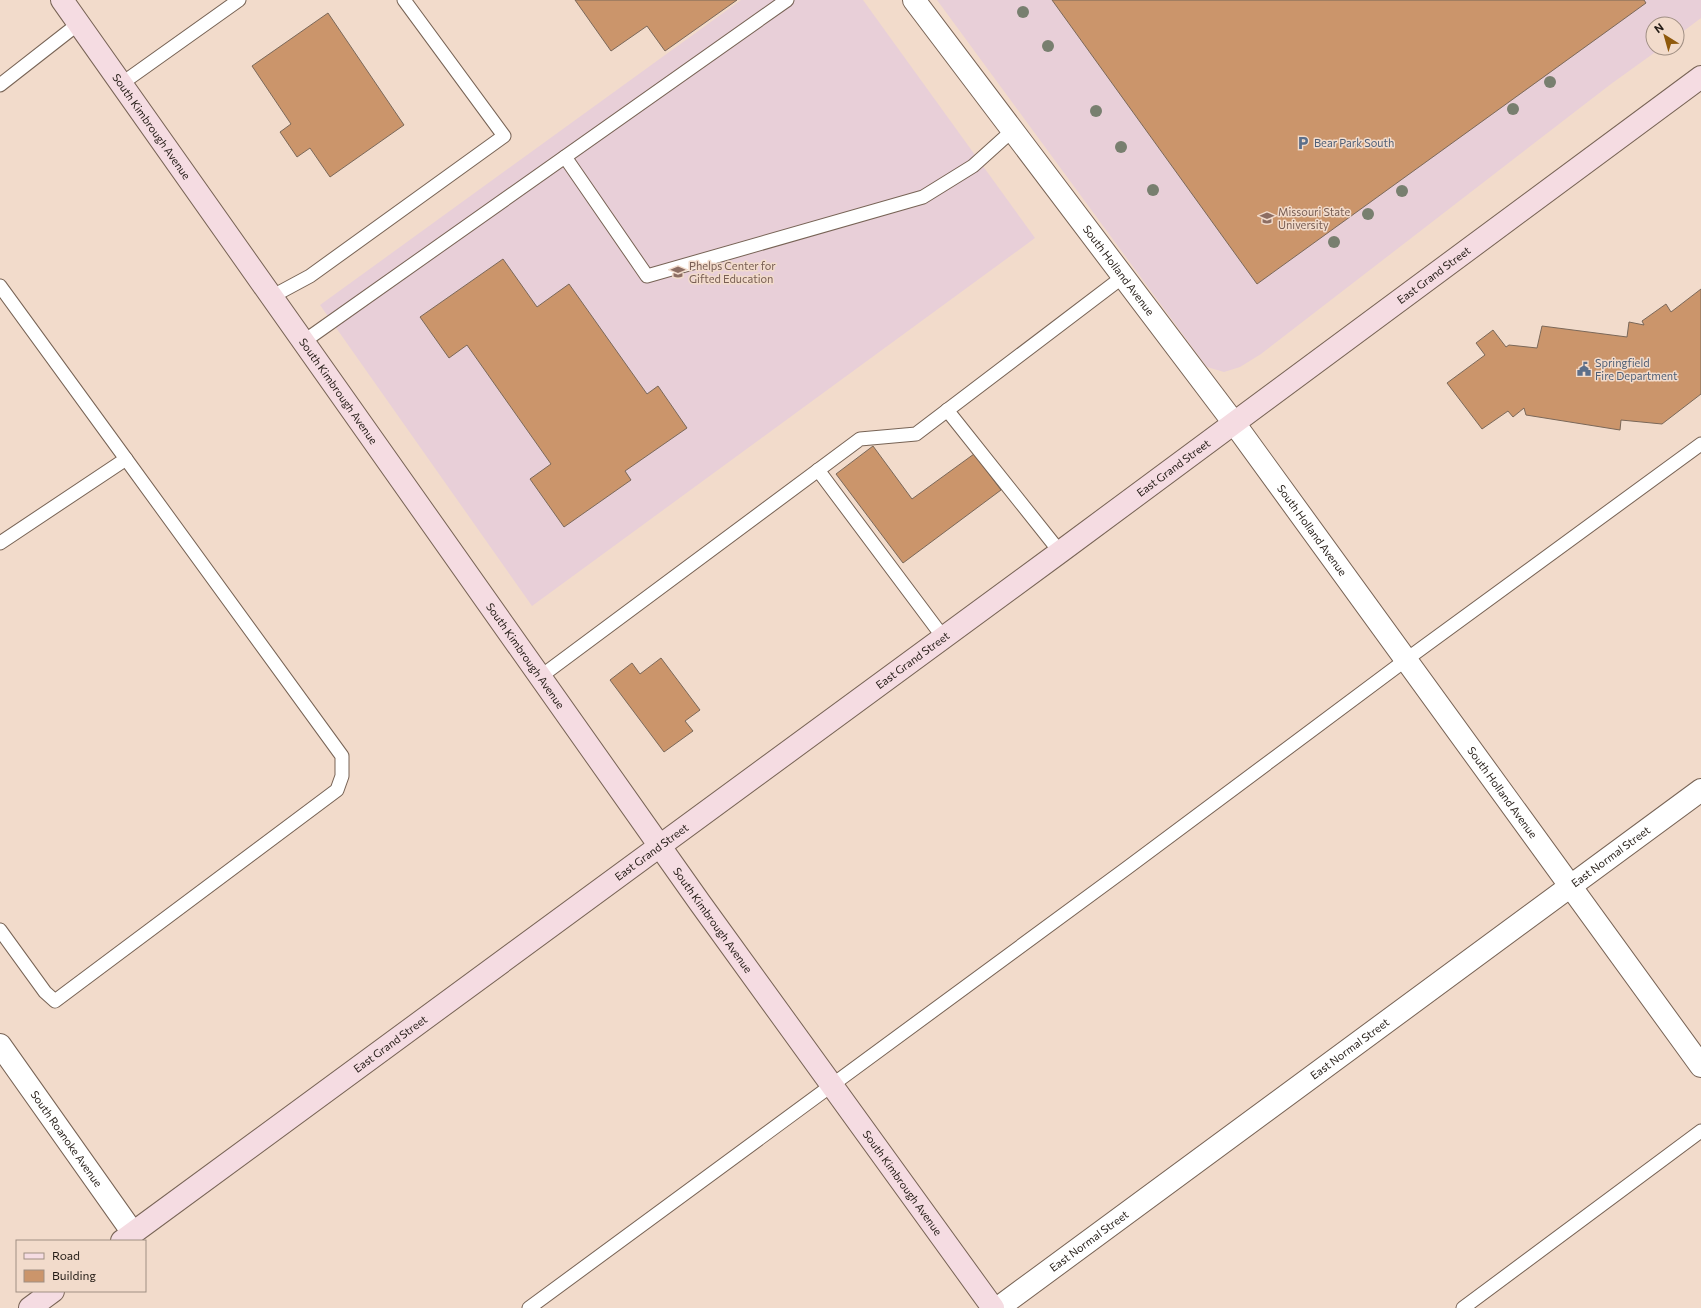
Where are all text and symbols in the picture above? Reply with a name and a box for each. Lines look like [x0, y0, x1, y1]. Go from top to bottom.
north arrow [1645, 16, 1685, 56]
text: N [1651, 20, 1666, 35]
street label: South Kimbrough Avenue [110, 71, 194, 182]
parking icon: Bear Park South [1295, 135, 1311, 151]
place label: Bear Park South [1314, 136, 1394, 149]
place label: Missouri State University [1278, 205, 1350, 231]
school or university icon: Missouri State University [1259, 210, 1275, 226]
street label: South Holland Avenue [1081, 222, 1157, 318]
street label: East Grand Street [1394, 243, 1473, 306]
place label: Phelps Center for Gifted Education [689, 259, 776, 285]
school or university icon: Phelps Center for Gifted Education [670, 264, 686, 280]
street label: South Kimbrough Avenue [297, 335, 381, 446]
place label: Springfield Fire Department [1595, 356, 1678, 382]
public building icon: Springfield Fire Department [1576, 361, 1592, 377]
street label: East Grand Street [1134, 436, 1213, 499]
street label: South Holland Avenue [1275, 482, 1350, 578]
street label: South Kimbrough Avenue [484, 600, 568, 711]
street label: East Grand Street [873, 628, 952, 691]
street label: South Holland Avenue [1465, 744, 1540, 841]
street label: East Grand Street [612, 820, 691, 883]
street label: East Normal Street [1568, 823, 1653, 889]
street label: South Kimbrough Avenue [671, 865, 755, 975]
street label: East Grand Street [351, 1012, 430, 1075]
street label: East Normal Street [1308, 1015, 1392, 1082]
street label: South Roanoke Avenue [28, 1088, 105, 1189]
street label: South Kimbrough Avenue [860, 1127, 945, 1238]
street label: East Normal Street [1047, 1207, 1131, 1274]
legend [16, 1240, 146, 1292]
text: Road [52, 1248, 80, 1262]
text: Building [52, 1268, 96, 1282]

